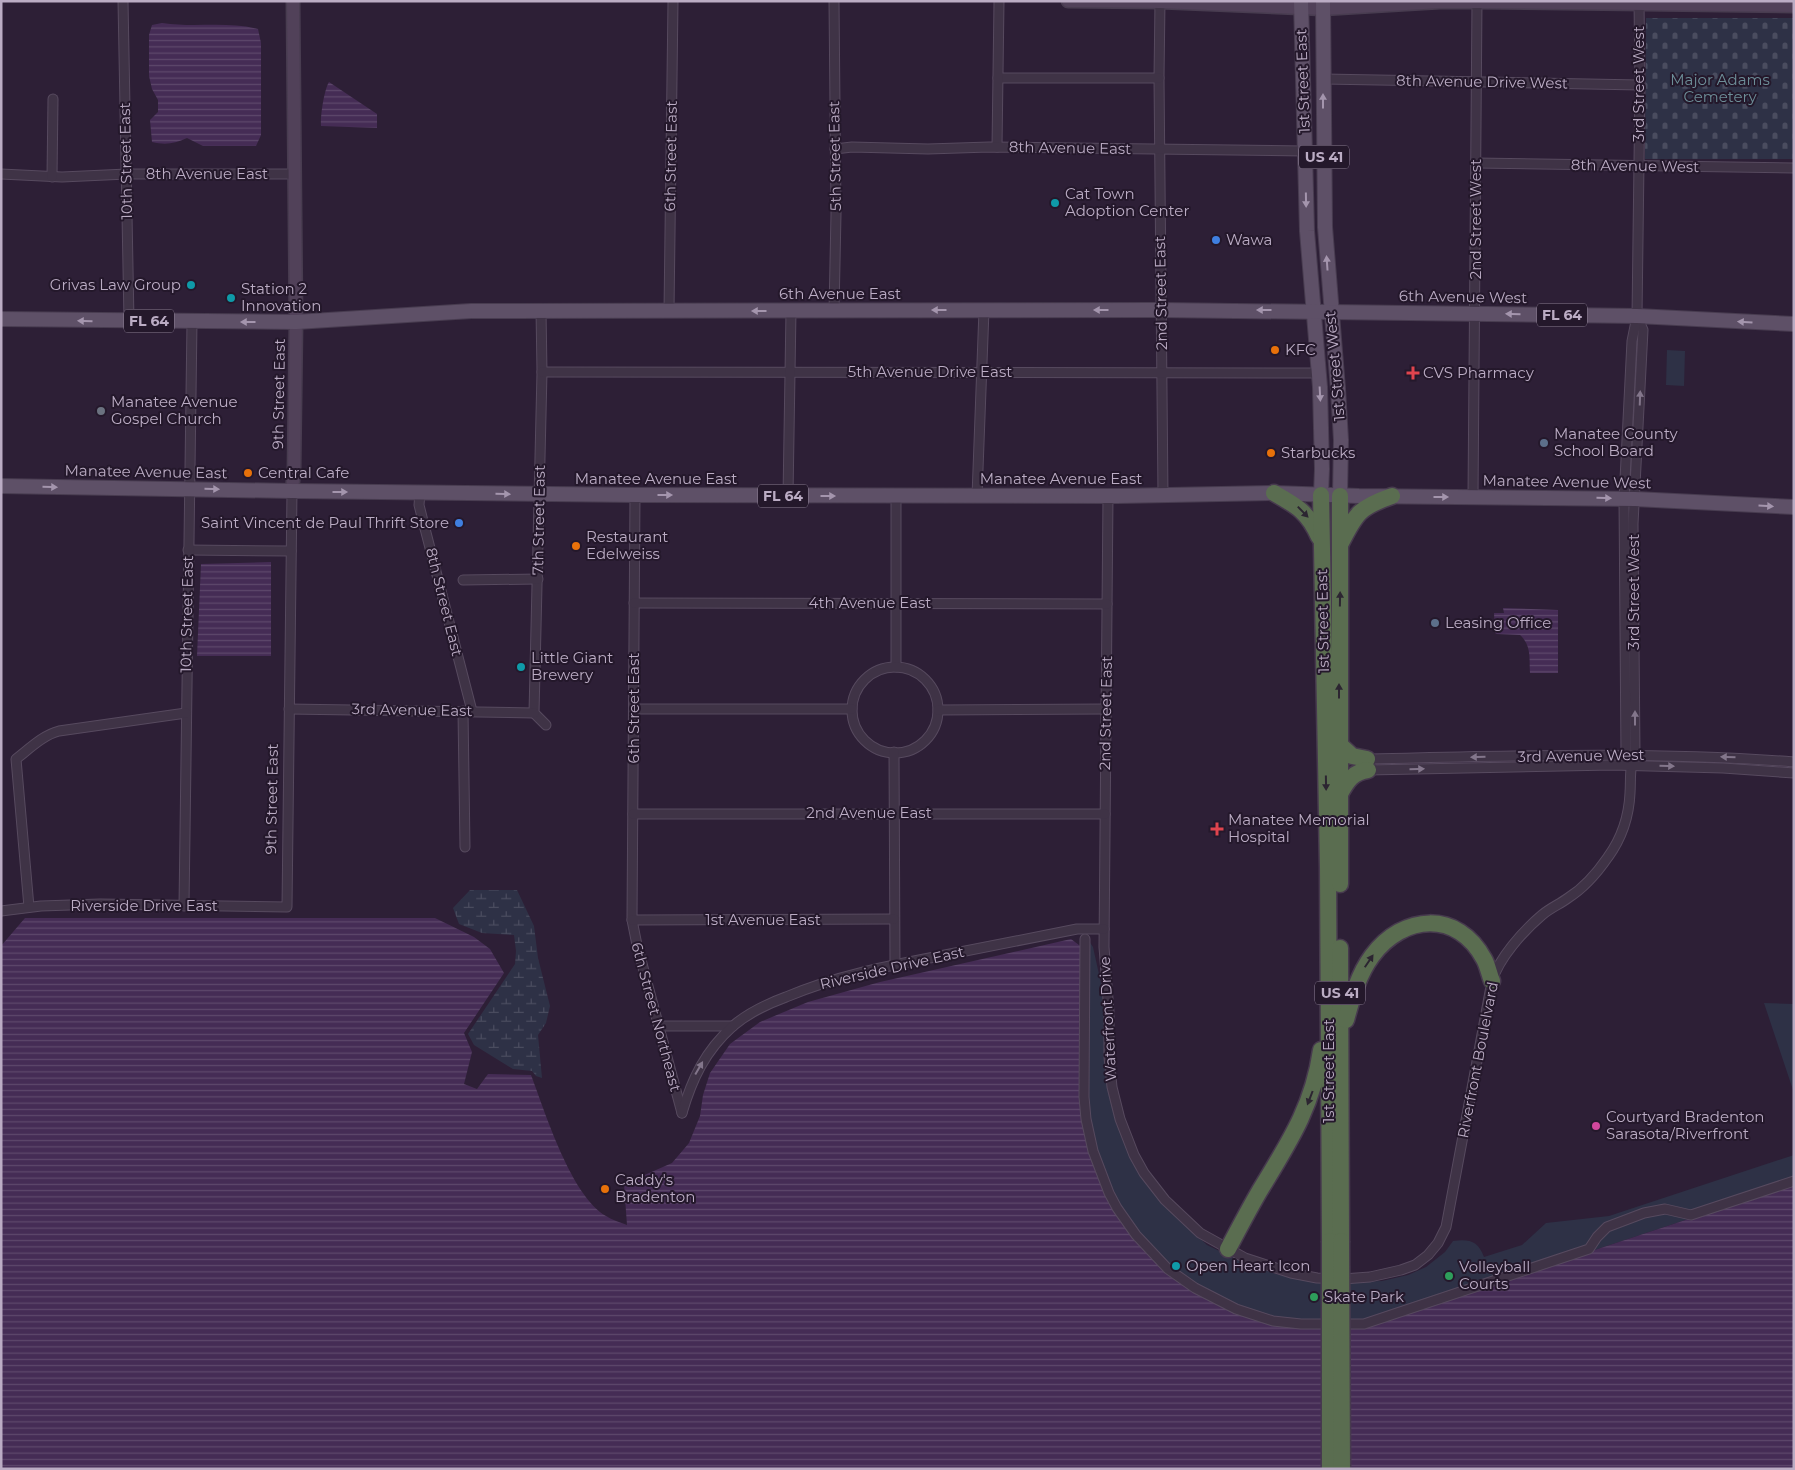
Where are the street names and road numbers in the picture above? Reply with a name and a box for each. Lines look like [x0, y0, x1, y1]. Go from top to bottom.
street label: 3rd Street West [1629, 26, 1648, 142]
street label: 1st Street East [1291, 29, 1314, 133]
street label: 8th Avenue Drive West [1396, 71, 1568, 92]
street label: 6th Street East [660, 100, 681, 212]
street label: 5th Street East [824, 101, 845, 211]
street label: 10th Street East [115, 102, 136, 220]
street label: 8th Avenue East [1009, 137, 1131, 158]
road number: US 41 [1299, 146, 1349, 168]
street label: 8th Avenue West [1571, 155, 1699, 176]
street label: 2nd Street West [1466, 159, 1485, 279]
street label: 8th Avenue East [146, 164, 268, 183]
street label: 2nd Street East [1150, 236, 1171, 350]
street label: 6th Avenue East [779, 284, 901, 303]
street label: 6th Avenue West [1399, 286, 1527, 307]
road number: FL 64 [1537, 304, 1587, 326]
road number: FL 64 [124, 310, 174, 332]
street label: 1st Street West [1320, 310, 1349, 422]
street label: 9th Street East [268, 338, 289, 450]
street label: 5th Avenue Drive East [848, 362, 1012, 381]
street label: Manatee Avenue East [64, 461, 228, 482]
street label: 7th Street East [528, 465, 549, 575]
street label: Manatee Avenue East [575, 469, 737, 488]
street label: Manatee Avenue East [980, 469, 1142, 488]
street label: Manatee Avenue West [1482, 471, 1652, 492]
road number: FL 64 [758, 484, 808, 508]
street label: 3rd Street West [1624, 534, 1643, 650]
street label: 8th Street East [422, 546, 467, 658]
street label: 10th Street East [176, 555, 197, 673]
street label: 1st Street East [1312, 569, 1333, 673]
street label: 4th Avenue East [809, 593, 931, 612]
street label: 6th Street East [624, 653, 643, 763]
street label: 2nd Street East [1095, 656, 1116, 770]
street label: 3rd Avenue East [351, 699, 473, 720]
street label: 9th Street East [261, 743, 282, 855]
street label: 3rd Avenue West [1517, 745, 1645, 766]
street label: 2nd Avenue East [806, 803, 932, 822]
street label: Riverside Drive East [70, 896, 218, 915]
street label: 1st Avenue East [705, 910, 821, 929]
street label: 6th Street Northeast [627, 940, 686, 1094]
street label: Riverside Drive East [818, 942, 966, 993]
street label: Waterfront Drive [1095, 956, 1120, 1082]
street label: Riverfront Boulelvard [1453, 980, 1502, 1140]
road number: US 41 [1315, 981, 1365, 1004]
street label: 1st Street East [1319, 1019, 1338, 1123]

